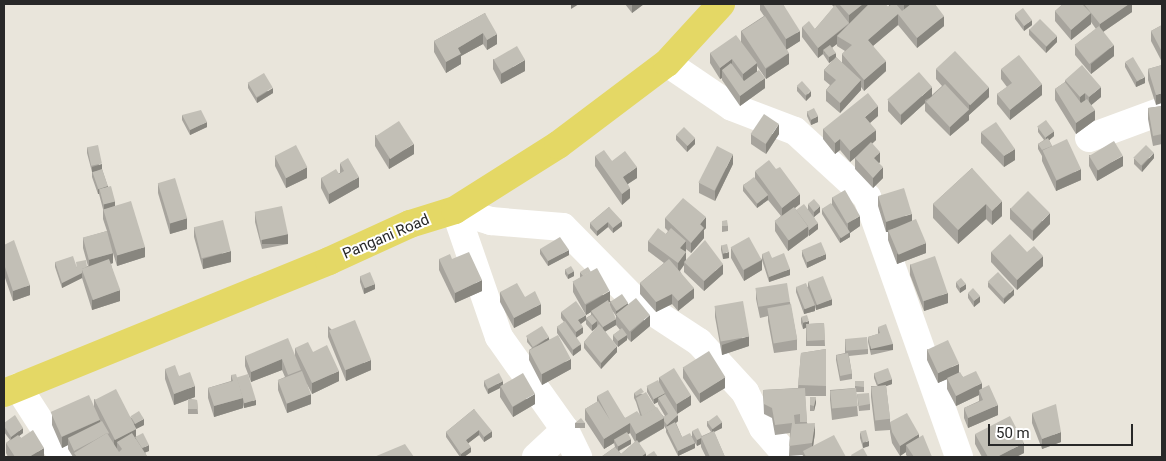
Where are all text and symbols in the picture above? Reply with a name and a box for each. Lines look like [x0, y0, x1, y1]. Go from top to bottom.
street label: Pangani Road [340, 211, 432, 263]
scale bar [991, 414, 1136, 446]
text: 50 m [996, 424, 1030, 442]

